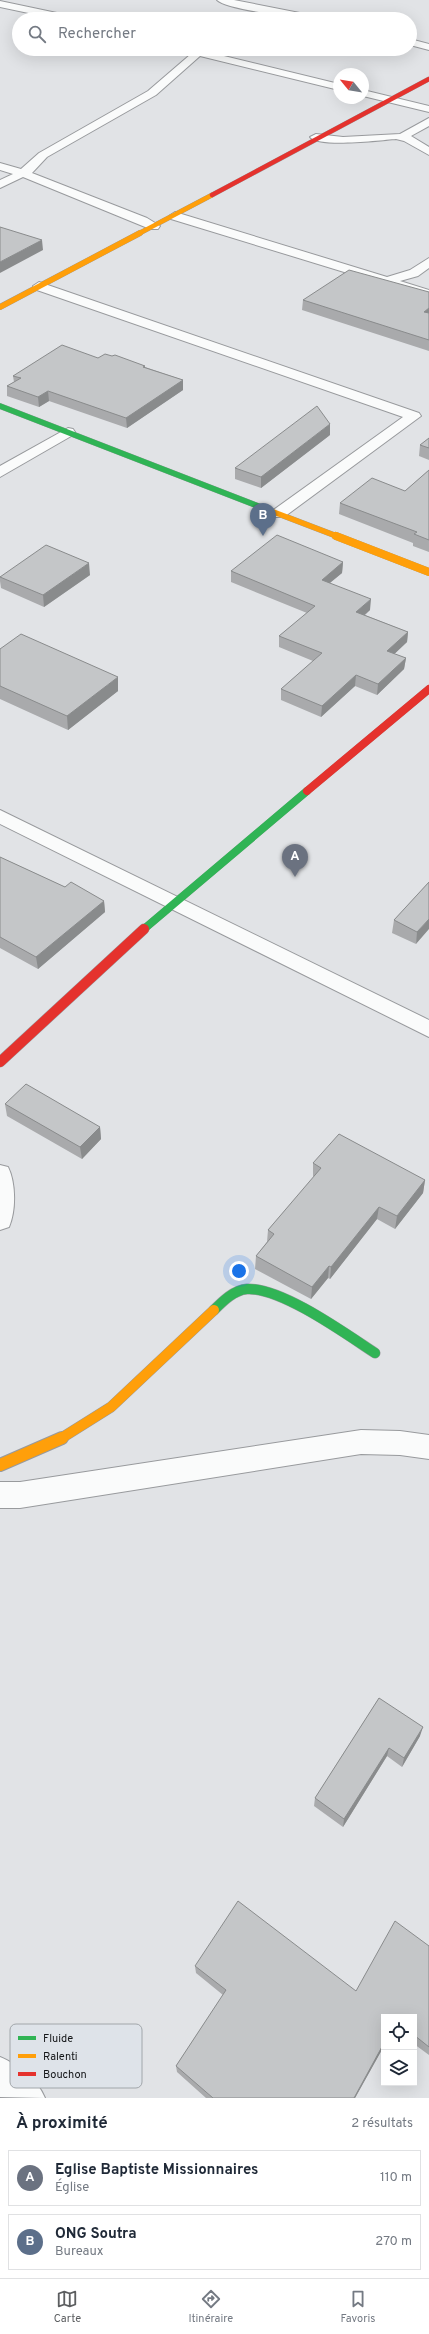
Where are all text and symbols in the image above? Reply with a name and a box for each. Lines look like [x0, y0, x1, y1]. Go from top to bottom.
search box [12, 12, 417, 56]
icon: search [26, 23, 48, 45]
text: Rechercher [58, 25, 136, 44]
north arrow [333, 68, 369, 104]
pin: B [250, 503, 276, 536]
pin: A [282, 844, 308, 877]
your location [229, 1261, 249, 1281]
map controls [381, 2014, 417, 2086]
button: locate [381, 2014, 417, 2050]
legend [10, 2024, 142, 2088]
text: Fluide [43, 2032, 73, 2046]
text: Ralenti [43, 2050, 78, 2064]
button: layers [381, 2050, 417, 2086]
text: Bouchon [43, 2068, 87, 2082]
text: À proximité [16, 2113, 108, 2135]
text: 2 résultats [351, 2116, 413, 2132]
text: Eglise Baptiste Missionnaires [55, 2161, 259, 2180]
text: A [25, 2170, 35, 2186]
text: 110 m [380, 2170, 412, 2186]
text: Église [55, 2180, 89, 2196]
text: ONG Soutra [55, 2225, 137, 2244]
text: B [26, 2234, 34, 2250]
text: 270 m [375, 2234, 412, 2250]
text: Bureaux [55, 2244, 104, 2260]
tab: Carte [54, 2288, 81, 2326]
tab: Itinéraire [188, 2288, 233, 2326]
tab: Favoris [340, 2288, 375, 2326]

